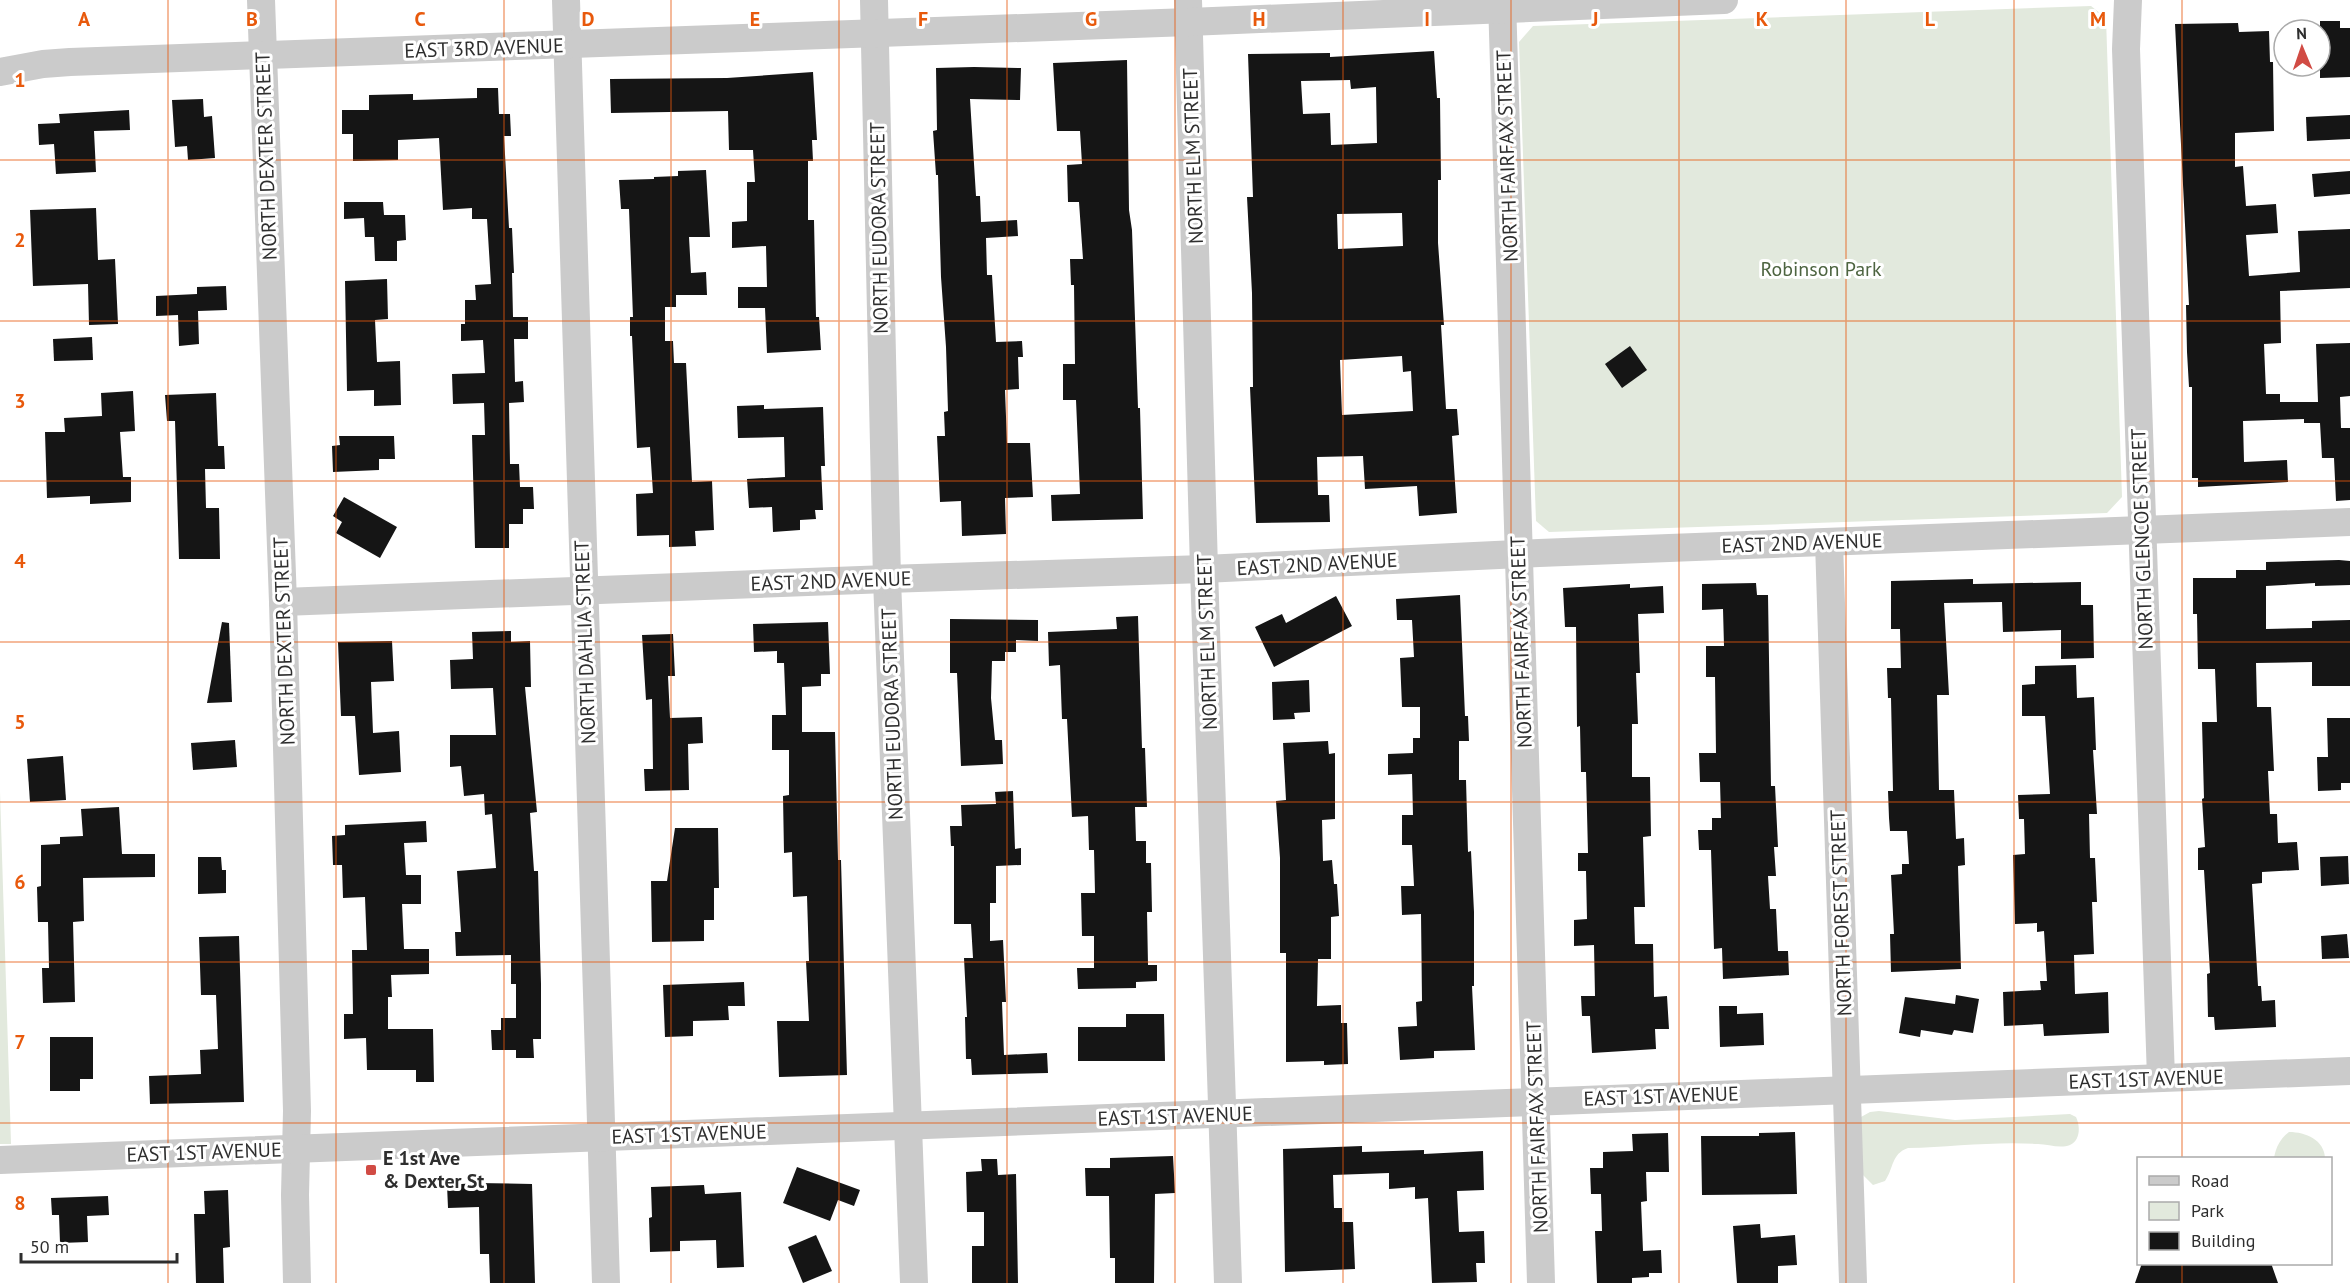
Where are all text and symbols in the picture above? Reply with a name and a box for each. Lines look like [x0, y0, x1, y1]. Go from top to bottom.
text: A [78, 6, 91, 32]
text: B [246, 6, 258, 32]
text: C [414, 6, 426, 32]
text: D [582, 6, 595, 32]
text: E [750, 6, 760, 32]
text: F [918, 6, 928, 32]
text: G [1085, 6, 1097, 32]
text: H [1252, 6, 1266, 32]
text: I [1424, 6, 1430, 32]
text: J [1591, 6, 1598, 32]
text: K [1756, 6, 1769, 32]
text: L [1925, 6, 1936, 32]
text: M [2090, 6, 2106, 32]
north arrow [2272, 18, 2332, 78]
text: N [2296, 23, 2307, 43]
street label: EAST 3RD AVENUE [404, 32, 564, 64]
street label: NORTH FAIRFAX STREET [1490, 50, 1524, 262]
street label: NORTH DEXTER STREET [249, 51, 283, 261]
text: 1 [14, 67, 26, 93]
street label: NORTH ELM STREET [1177, 68, 1209, 244]
street label: NORTH EUDORA STREET [864, 122, 894, 334]
text: 2 [14, 227, 26, 253]
park label: Robinson Park [1761, 256, 1882, 282]
text: 3 [14, 388, 26, 414]
street label: NORTH GLENCOE STREET [2125, 428, 2159, 650]
street label: EAST 2ND AVENUE [1721, 527, 1883, 559]
street label: NORTH DEXTER STREET [267, 536, 301, 746]
street label: NORTH FAIRFAX STREET [1504, 536, 1538, 748]
street label: NORTH DAHLIA STREET [568, 540, 602, 744]
street label: EAST 2ND AVENUE [1236, 547, 1398, 581]
text: 4 [14, 548, 26, 574]
street label: NORTH ELM STREET [1191, 554, 1223, 730]
street label: EAST 2ND AVENUE [750, 565, 912, 597]
street label: NORTH EUDORA STREET [875, 608, 909, 820]
text: 5 [14, 709, 26, 735]
street label: NORTH FOREST STREET [1824, 809, 1858, 1017]
text: 6 [14, 869, 26, 895]
street label: NORTH FAIRFAX STREET [1520, 1021, 1554, 1233]
text: 7 [14, 1029, 26, 1055]
street label: EAST 1ST AVENUE [2068, 1063, 2224, 1095]
street label: EAST 1ST AVENUE [1583, 1080, 1739, 1112]
street label: EAST 1ST AVENUE [1097, 1100, 1253, 1132]
street label: EAST 1ST AVENUE [611, 1118, 767, 1150]
street label: EAST 1ST AVENUE [126, 1136, 282, 1168]
place label: E 1st Ave & Dexter St [383, 1145, 484, 1194]
legend [2137, 1157, 2332, 1265]
marker: E 1st Ave & Dexter St [364, 1163, 378, 1177]
text: Road [2191, 1169, 2229, 1192]
text: 8 [14, 1190, 26, 1216]
text: Park [2191, 1199, 2224, 1222]
scale bar [21, 1226, 177, 1264]
text: Building [2191, 1229, 2255, 1252]
text: 50 m [30, 1235, 69, 1258]

